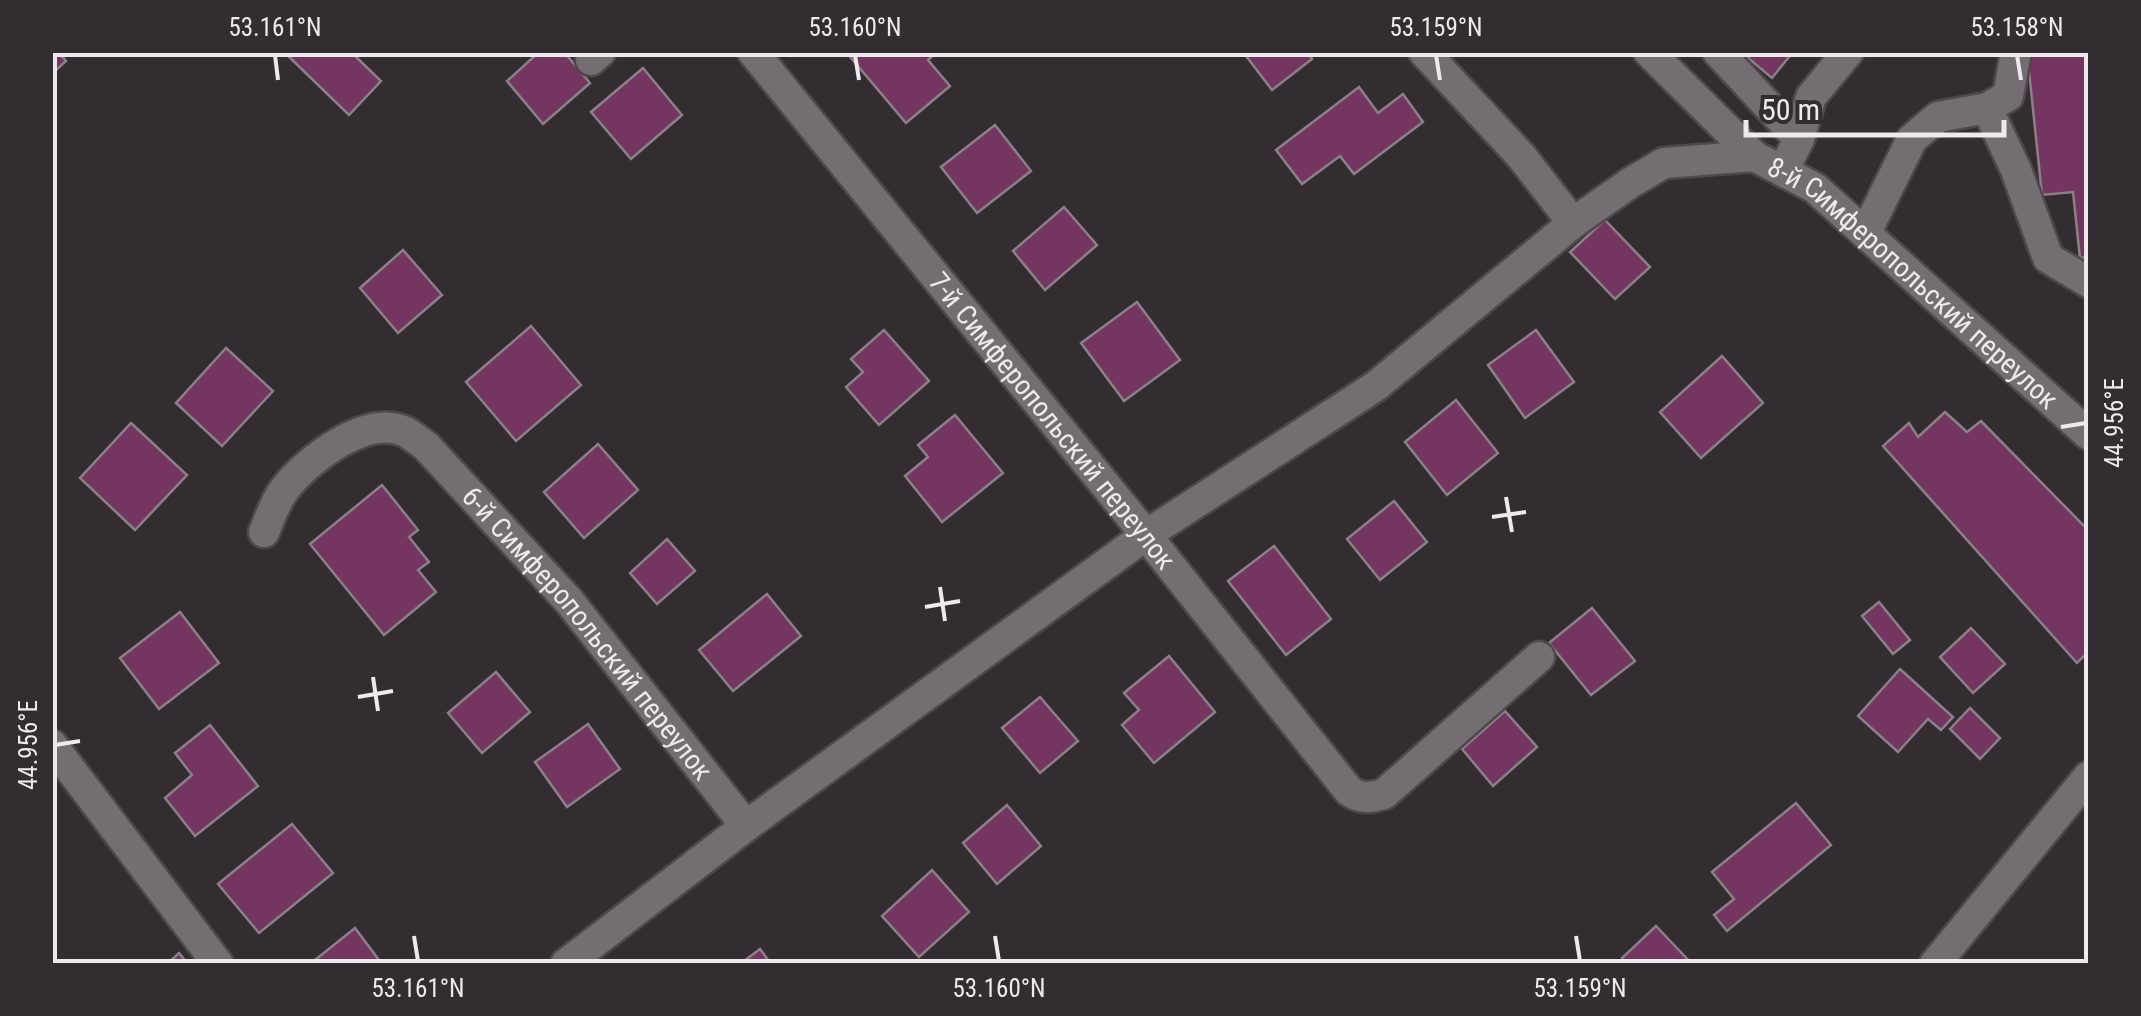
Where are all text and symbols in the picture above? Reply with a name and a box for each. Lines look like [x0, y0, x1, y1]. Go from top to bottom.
text: 53.161°N [228, 13, 322, 42]
text: 53.160°N [808, 13, 902, 42]
text: 53.159°N [1389, 13, 1483, 42]
text: 53.158°N [1970, 13, 2064, 42]
scale bar [1746, 75, 2004, 137]
text: 50 m [1761, 92, 1820, 127]
street label: 8-й Симферопольский переулок [1762, 150, 2065, 416]
street label: 7-й Симферопольский переулок [922, 266, 1183, 576]
text: 44.956°E [2100, 378, 2129, 468]
street label: 6-й Симферопольский переулок [455, 480, 719, 787]
text: 44.956°E [14, 700, 43, 790]
text: 53.161°N [371, 974, 465, 1003]
text: 53.160°N [952, 974, 1046, 1003]
text: 53.159°N [1533, 974, 1627, 1003]

